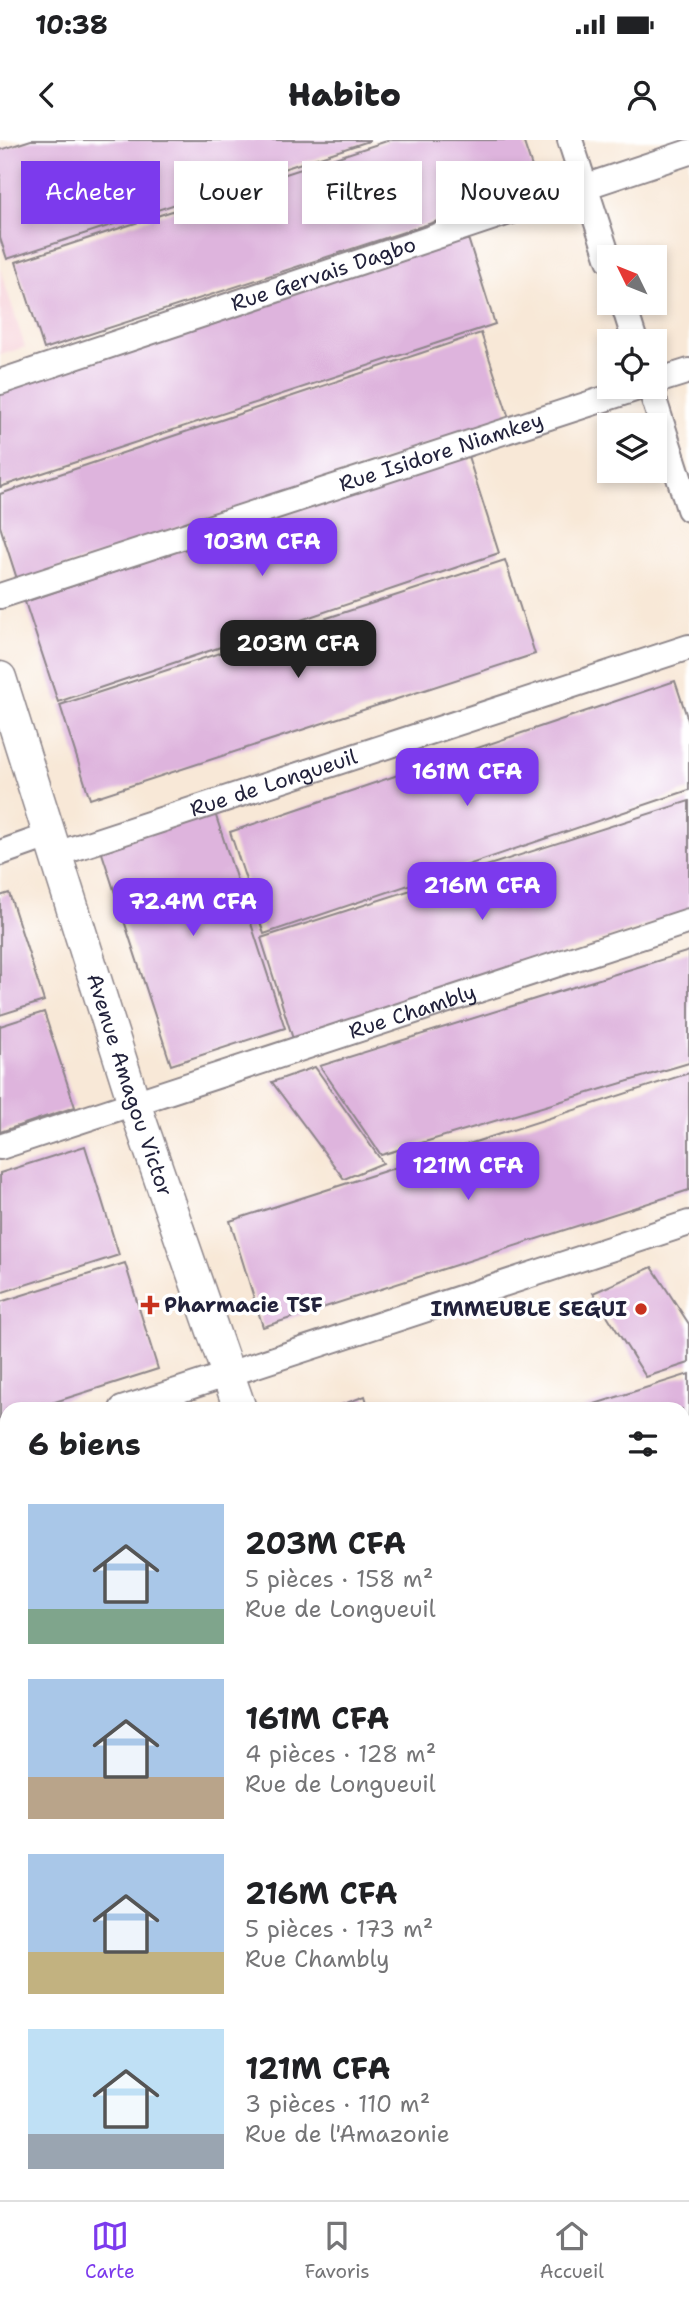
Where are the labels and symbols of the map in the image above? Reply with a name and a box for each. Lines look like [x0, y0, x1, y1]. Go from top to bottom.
street label: Rue Gervais Dagbo [227, 230, 420, 318]
north arrow [597, 245, 667, 315]
street label: Rue Isidore Niamkey [336, 406, 547, 499]
pin: 103M CFA [190, 518, 334, 578]
pin: 203M CFA [226, 620, 370, 680]
street label: Rue de Longueuil [187, 742, 361, 823]
pin: 161M CFA [395, 748, 539, 808]
pin: 216M CFA [410, 862, 554, 922]
pin: 72.4M CFA [113, 878, 273, 938]
street label: Avenue Amagou Victor [80, 970, 179, 1200]
street label: Rue Chambly [345, 978, 479, 1046]
pin: 121M CFA [396, 1142, 540, 1202]
place label: Pharmacie TSF [164, 1291, 323, 1319]
place label: IMMEUBLE SEGUI [431, 1295, 627, 1323]
marker: Pharmacie TSF [142, 1297, 158, 1313]
marker: IMMEUBLE SEGUI [633, 1301, 649, 1317]

